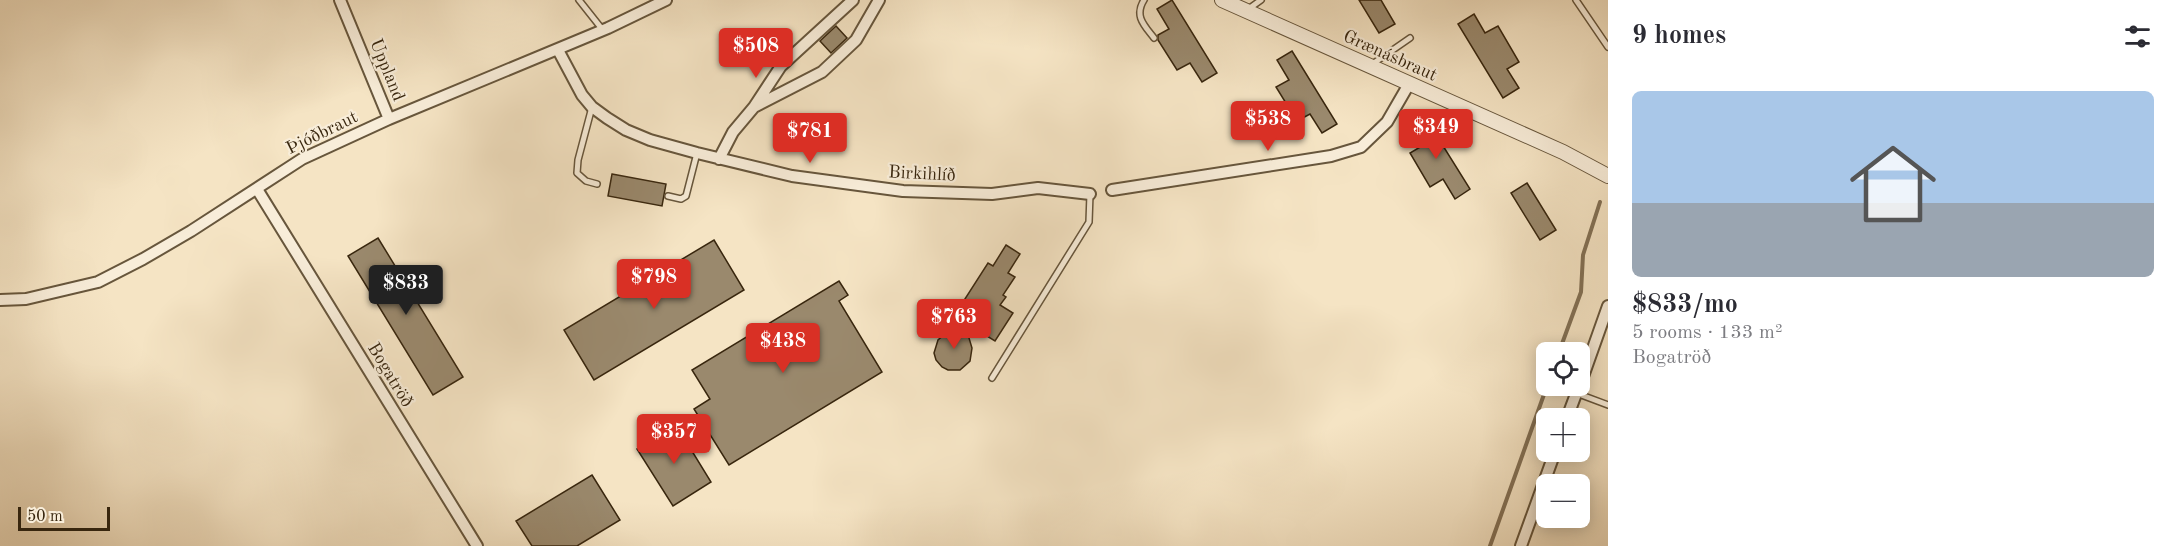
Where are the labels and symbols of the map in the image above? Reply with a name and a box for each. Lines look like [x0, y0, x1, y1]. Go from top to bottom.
street label: Grænásbraut [1340, 27, 1440, 85]
pin: $508 [720, 28, 792, 79]
street label: Uppland [366, 36, 408, 104]
pin: $538 [1232, 101, 1304, 152]
street label: Þjóðbraut [283, 108, 361, 158]
pin: $349 [1400, 109, 1472, 160]
pin: $781 [774, 113, 846, 164]
street label: Birkihlíð [888, 163, 956, 185]
pin: $798 [618, 259, 690, 310]
pin: $833 [370, 265, 442, 316]
pin: $763 [918, 299, 990, 350]
pin: $438 [747, 323, 819, 374]
street label: Bogatröð [364, 340, 416, 410]
pin: $357 [638, 414, 710, 465]
scale bar [18, 504, 110, 532]

